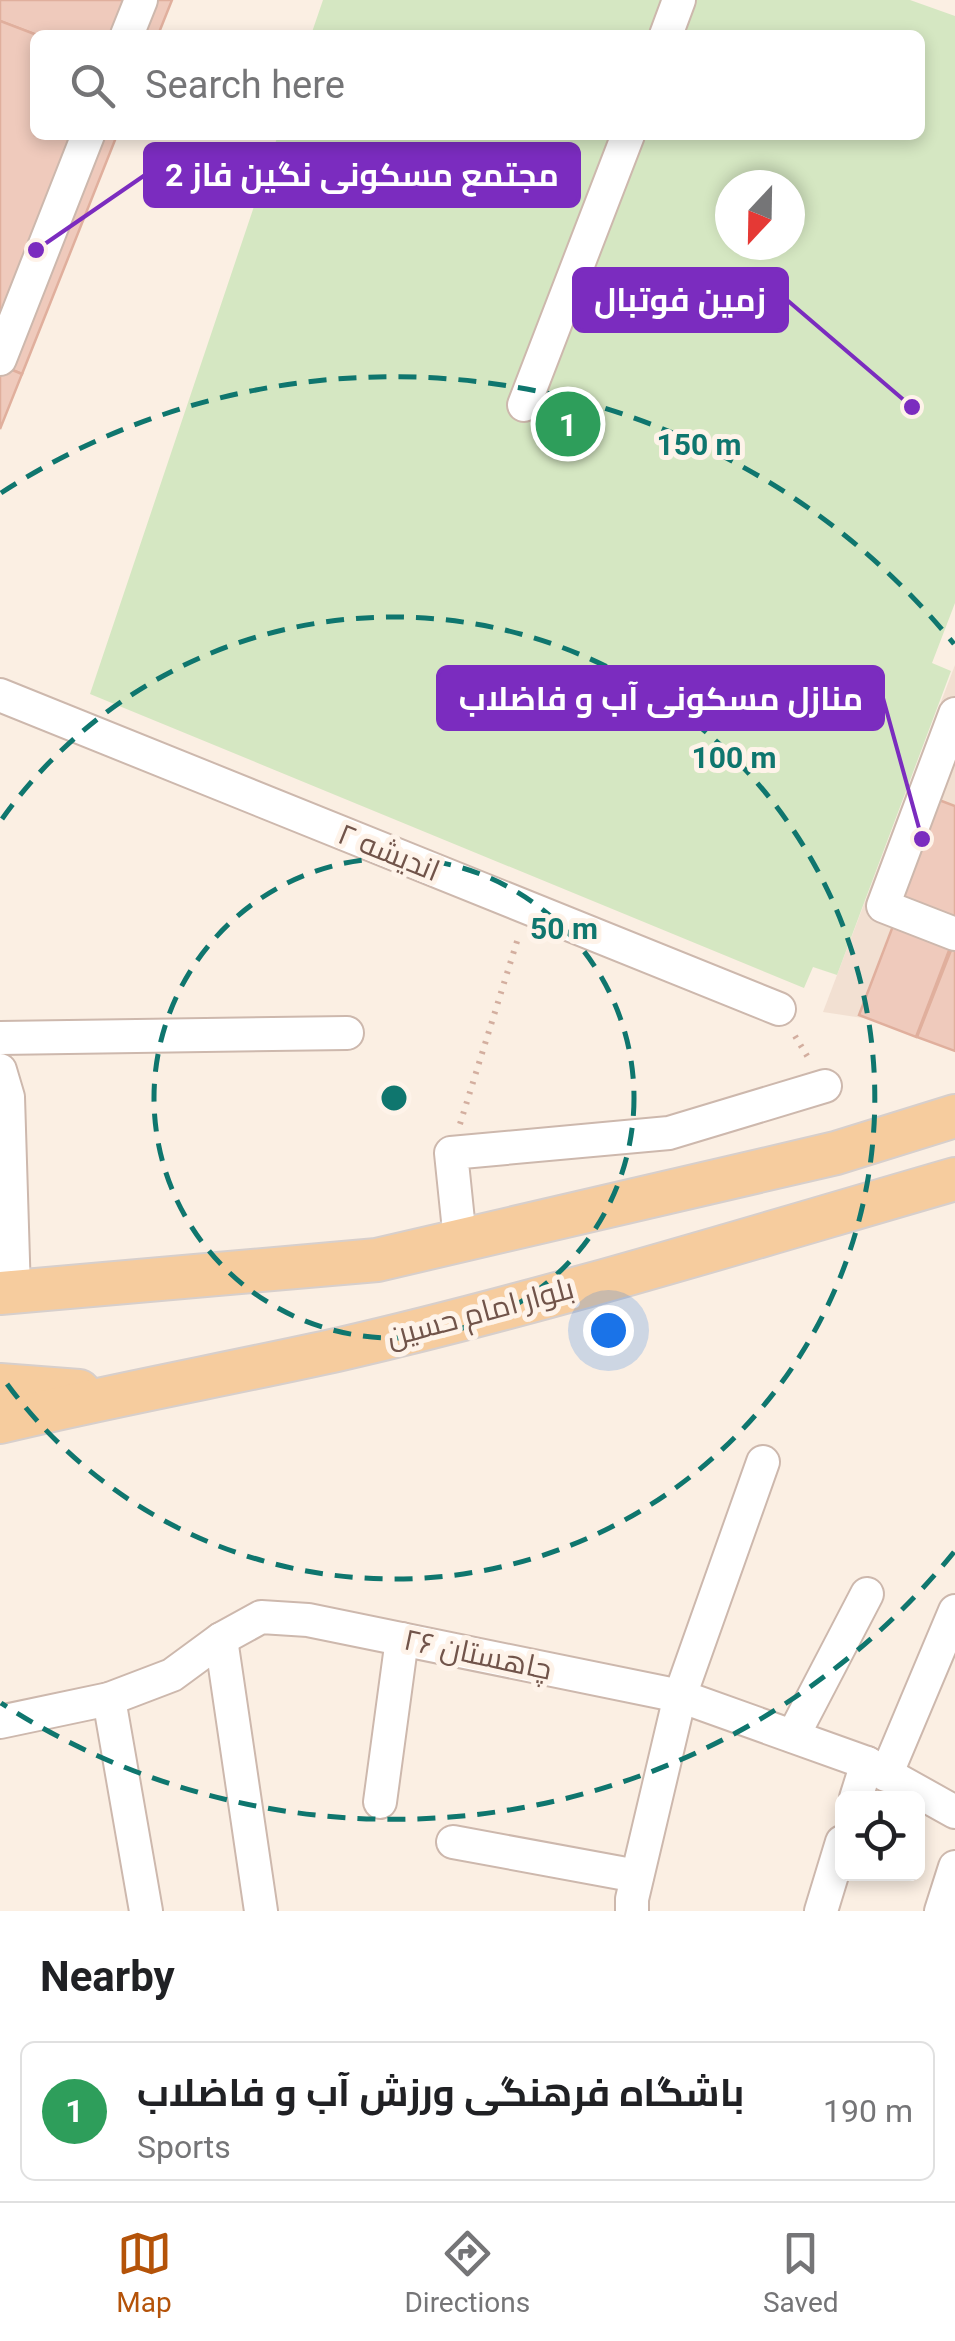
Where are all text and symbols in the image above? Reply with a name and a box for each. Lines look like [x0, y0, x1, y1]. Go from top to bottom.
search box [30, 30, 925, 140]
icon: search [65, 58, 120, 113]
text: Search here [145, 63, 345, 107]
callout: مجتمع مسکونی نگین فاز 2 [145, 144, 579, 206]
text: مجتمع مسکونی نگین فاز 2 [165, 156, 559, 197]
north arrow [715, 170, 805, 260]
callout: زمین فوتبال [574, 269, 787, 331]
text: زمین فوتبال [594, 281, 766, 319]
pin: 1 [536, 386, 600, 462]
text: 150 m [656, 427, 742, 462]
callout: منازل مسکونی آب و فاضلاب [438, 667, 883, 729]
text: منازل مسکونی آب و فاضلاب [459, 680, 863, 718]
text: 100 m [691, 740, 777, 775]
street label: اندیشه ۲ [333, 816, 445, 888]
text: 50 m [530, 911, 598, 946]
centre of rings [376, 1080, 412, 1116]
street label: بلوار امام حسین [382, 1270, 578, 1357]
your location [583, 1305, 634, 1356]
street label: چاهستان ۲۶ [400, 1621, 555, 1689]
map controls [835, 1791, 925, 1881]
button: locate [835, 1791, 925, 1881]
text: Nearby [40, 1952, 175, 2001]
text: باشگاه فرهنگی ورزش آب و فاضلاب [137, 2071, 744, 2115]
text: 1 [65, 2092, 84, 2130]
text: 190 m [823, 2092, 913, 2130]
text: Sports [137, 2128, 231, 2166]
tab: Map [116, 2226, 172, 2319]
tab: Directions [404, 2226, 530, 2319]
tab: Saved [763, 2226, 839, 2319]

